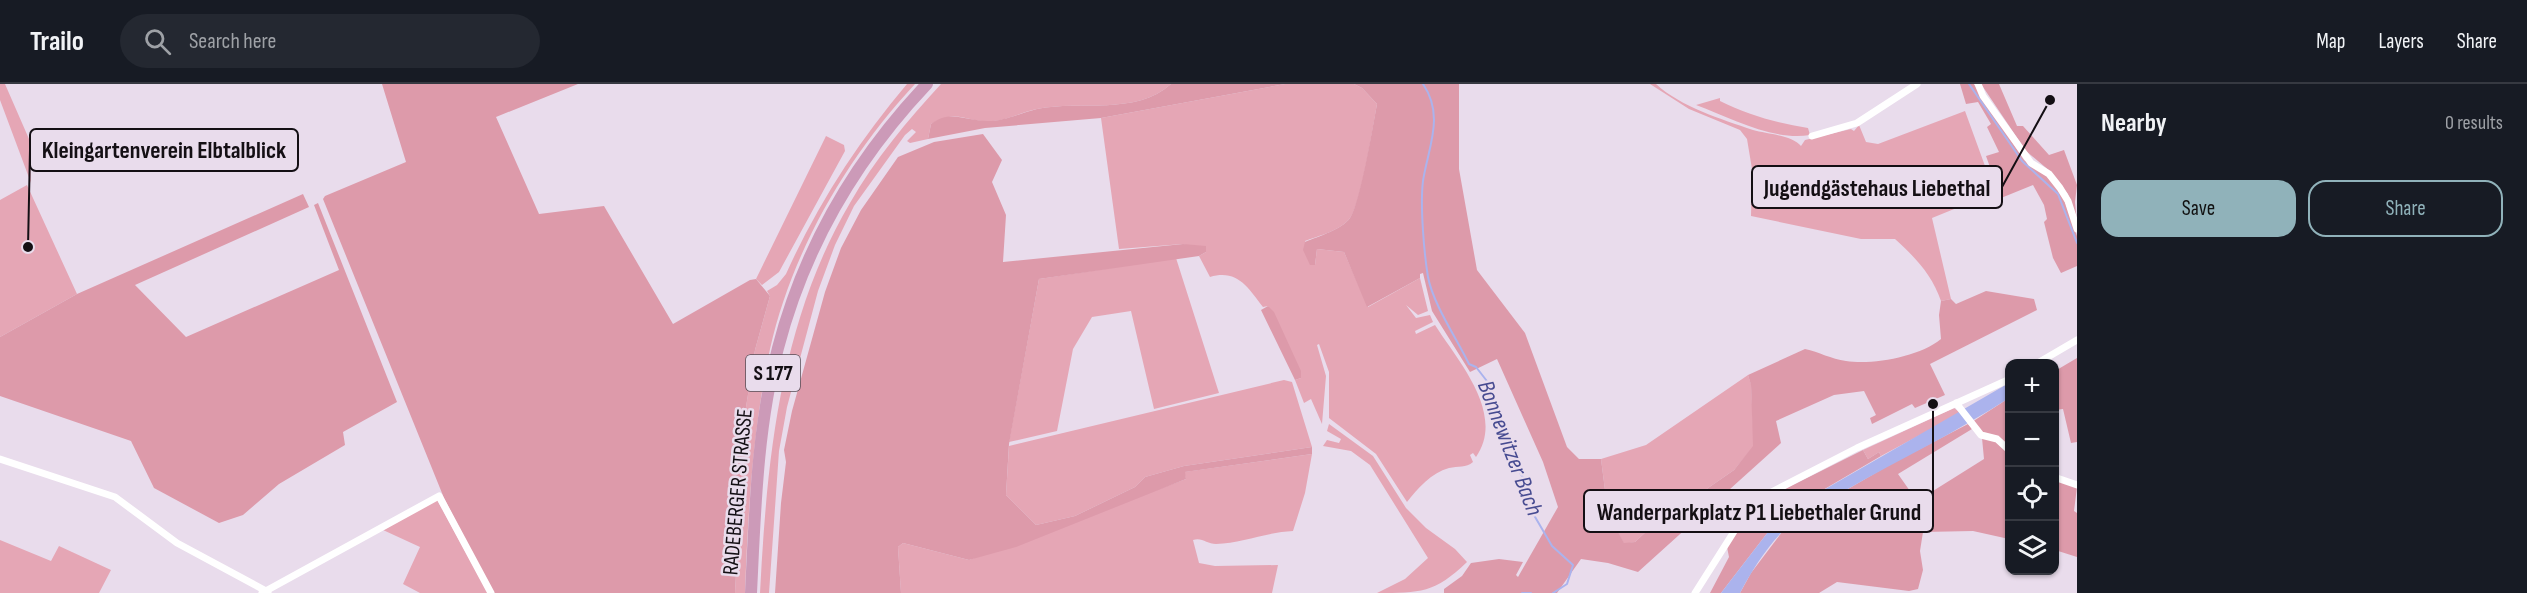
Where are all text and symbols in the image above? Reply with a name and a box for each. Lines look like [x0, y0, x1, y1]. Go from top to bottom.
search box [120, 14, 540, 68]
text: Trailo [30, 25, 84, 58]
icon: search [141, 25, 174, 58]
text: Search here [189, 28, 276, 55]
text: Map [2316, 29, 2345, 54]
text: Layers [2378, 29, 2424, 54]
text: Share [2457, 29, 2497, 54]
text: Nearby [2101, 108, 2167, 139]
text: 0 results [2445, 111, 2503, 135]
callout: Kleingartenverein Elbtalblick [30, 129, 298, 171]
text: Kleingartenverein Elbtalblick [42, 136, 286, 165]
callout: Jugendgästehaus Liebethal [1752, 166, 2002, 208]
text: Jugendgästehaus Liebethal [1763, 174, 1990, 203]
button: Save [2101, 180, 2296, 237]
button: Share [2308, 180, 2503, 237]
road number: S 177 [746, 355, 800, 391]
map controls [2005, 359, 2059, 575]
button: + [2005, 359, 2059, 413]
water label: Bonnewitzer Bach [1471, 376, 1549, 520]
street label: RADEBERGER STRASSE [717, 408, 759, 576]
button: − [2005, 413, 2059, 467]
button: locate [2005, 467, 2059, 521]
callout: Wanderparkplatz P1 Liebethaler Grund [1584, 490, 1933, 532]
text: Wanderparkplatz P1 Liebethaler Grund [1597, 498, 1921, 527]
button: layers [2005, 521, 2059, 575]

